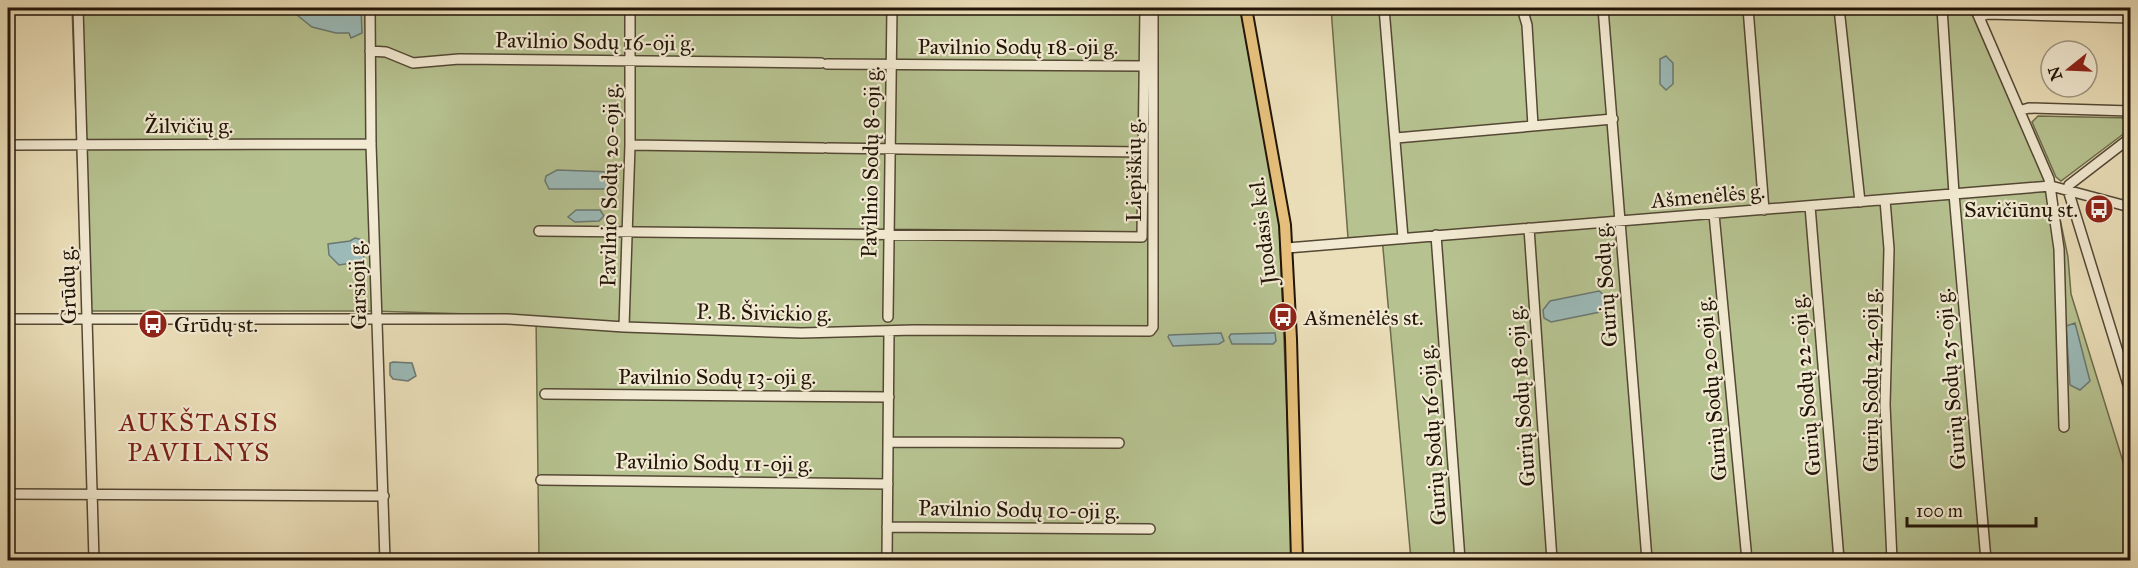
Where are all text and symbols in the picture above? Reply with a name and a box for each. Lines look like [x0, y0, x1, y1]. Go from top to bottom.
street label: Pavilnio Sodų 16-oji g. [495, 26, 695, 57]
street label: Pavilnio Sodų 18-oji g. [918, 33, 1118, 60]
north arrow [2039, 39, 2099, 99]
text: N [2044, 64, 2066, 83]
street label: Pavilnio Sodų 8-oji g. [855, 66, 886, 258]
street label: Pavilnio Sodų 20-oji g. [594, 83, 625, 287]
street label: Žilvičių g. [145, 112, 233, 139]
street label: Liepiškių g. [1120, 118, 1147, 222]
street label: Juodasis kel. [1242, 176, 1283, 288]
street label: Ašmenėlės g. [1649, 177, 1766, 214]
bus stop icon: Savičiūnų st. [2083, 193, 2115, 225]
place label: Savičiūnų st. [1964, 196, 2078, 223]
street label: Gurių Sodų g. [1588, 222, 1623, 348]
street label: Garsioji g. [342, 240, 373, 330]
street label: Grūdų g. [53, 245, 82, 325]
street label: Gurių Sodų 25-oji g. [1929, 287, 1972, 471]
street label: Gurių Sodų 24-oji g. [1857, 288, 1884, 472]
street label: Gurių Sodų 22-oji g. [1784, 293, 1827, 477]
street label: Gurių Sodų 20-oji g. [1690, 296, 1733, 482]
street label: P. B. Šivickio g. [696, 298, 832, 327]
bus stop icon: Ašmenėlės st. [1267, 301, 1299, 333]
place label: Ašmenėlės st. [1303, 304, 1424, 331]
street label: Gurių Sodų 18-oji g. [1502, 304, 1541, 487]
bus stop icon: Grūdų st. [137, 308, 169, 340]
place label: Grūdų st. [174, 311, 258, 338]
street label: Gurių Sodų 16-oji g. [1413, 344, 1452, 526]
street label: Pavilnio Sodų 13-oji g. [618, 363, 816, 390]
district label: AUKŠTASIS PAVILNYS [118, 406, 279, 468]
street label: Pavilnio Sodų 11-oji g. [615, 447, 813, 478]
scale bar [1907, 490, 2036, 528]
street label: Pavilnio Sodų 10-oji g. [918, 494, 1120, 525]
text: 100 m [1916, 500, 1963, 522]

